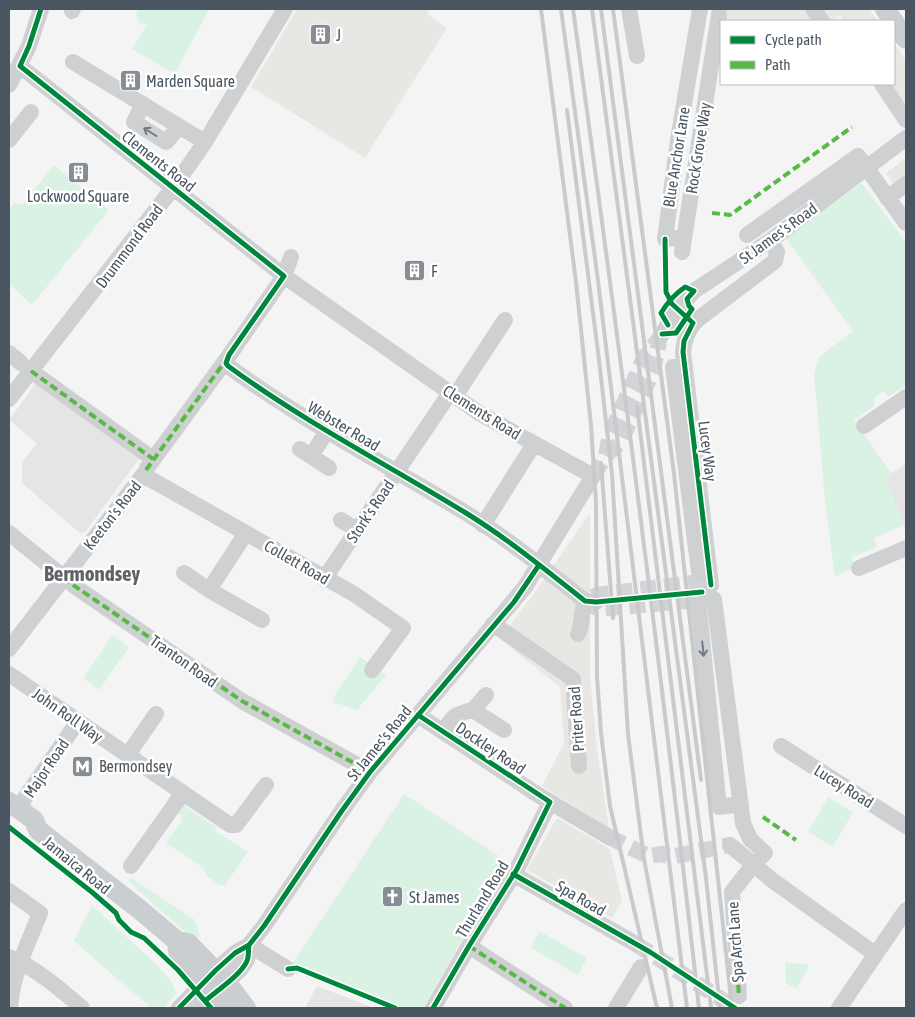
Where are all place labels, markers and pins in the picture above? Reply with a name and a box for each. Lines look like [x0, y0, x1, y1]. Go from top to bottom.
building icon: J [308, 23, 332, 47]
place label: J [336, 26, 341, 44]
building icon: Marden Square [118, 69, 142, 93]
place label: Marden Square [146, 72, 235, 91]
building icon: Lockwood Square [66, 160, 90, 184]
place label: Lockwood Square [27, 187, 129, 206]
building icon: F [403, 259, 427, 283]
place label: F [431, 262, 438, 280]
metro station icon: Bermondsey [71, 754, 95, 778]
place label: Bermondsey [99, 757, 173, 776]
church icon: St James [381, 885, 405, 909]
place label: St James [409, 888, 460, 906]

